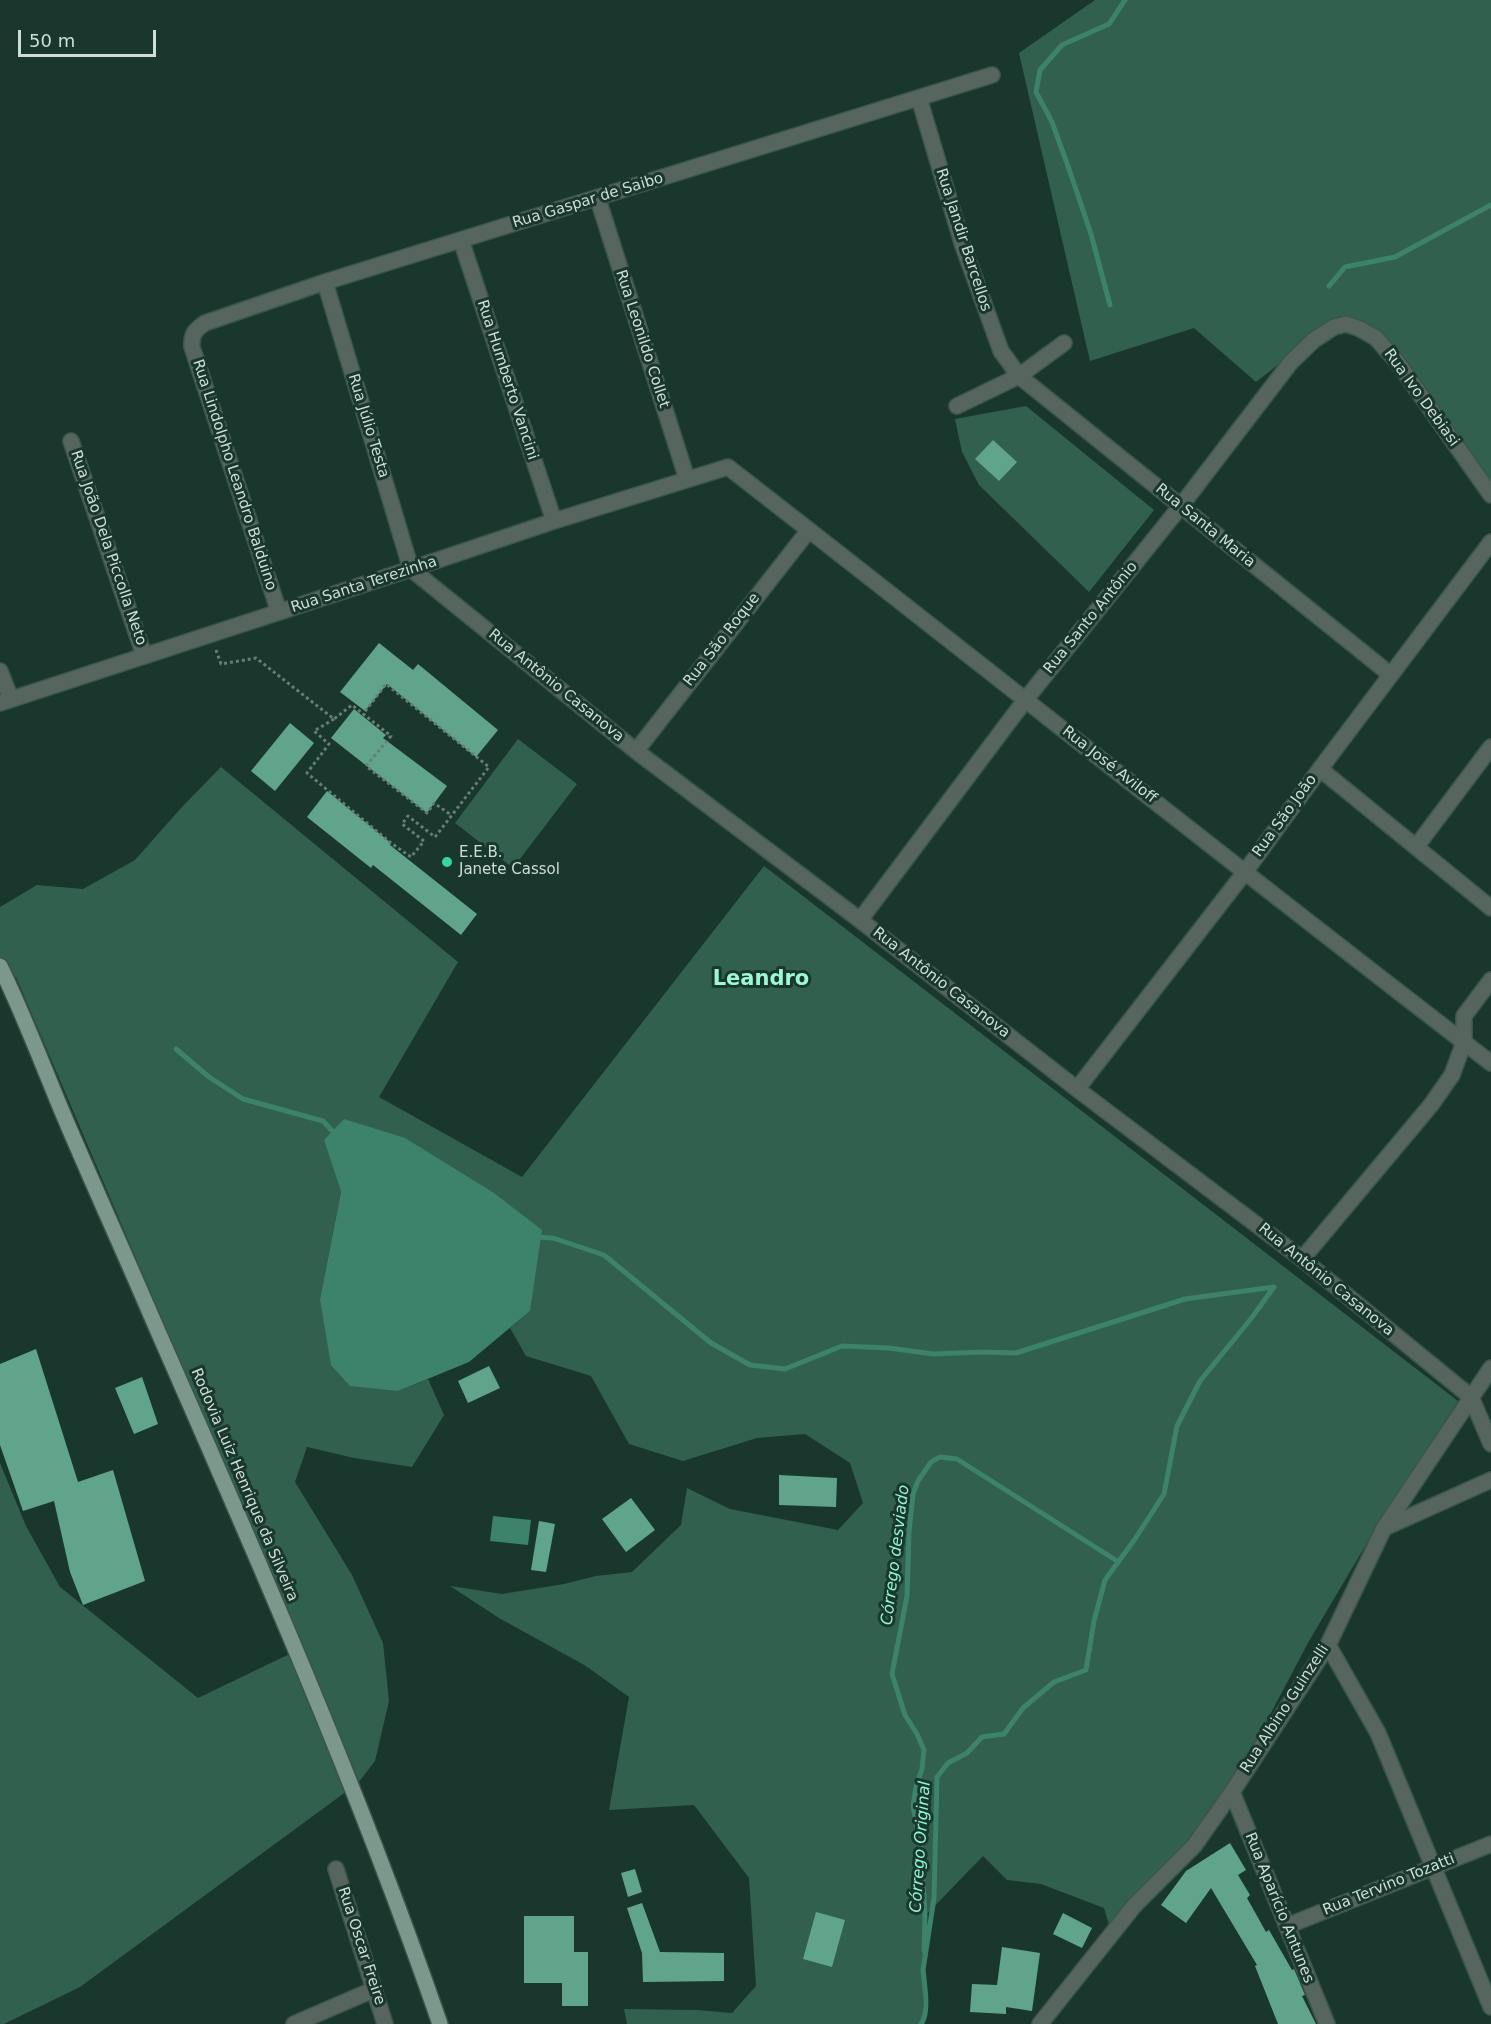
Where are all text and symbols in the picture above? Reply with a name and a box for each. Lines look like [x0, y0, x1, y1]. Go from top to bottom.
scale bar [21, 18, 159, 56]
text: 50 m [29, 30, 75, 51]
street label: Rua Jandir Barcellos [931, 166, 995, 314]
street label: Rua Gaspar de Saibo [510, 170, 666, 232]
street label: Rua Leonildo Collet [611, 268, 673, 410]
street label: Rua Humberto Vancini [473, 298, 541, 462]
street label: Rua Ivo Debiasi [1380, 346, 1462, 450]
street label: Rua Lindolpho Leandro Balduino [188, 357, 280, 593]
street label: Rua Júlio Testa [344, 372, 392, 480]
street label: Rua João Dela Piccolla Neto [66, 448, 150, 648]
street label: Rua Santa Maria [1152, 480, 1258, 572]
street label: Rua Santa Terezinha [289, 553, 439, 617]
street label: Rua Santo Antônio [1040, 558, 1142, 678]
street label: Rua São Roque [680, 590, 764, 690]
street label: Rua Antônio Casanova [485, 626, 627, 746]
street label: Rua José Aviloff [1058, 723, 1160, 807]
street label: Rua São João [1249, 771, 1321, 861]
place label: E.E.B. Janete Cassol [459, 844, 560, 879]
marker: E.E.B. Janete Cassol [440, 855, 454, 869]
street label: Rua Antônio Casanova [869, 924, 1013, 1042]
district label: Leandro [713, 967, 809, 993]
street label: Rua Antônio Casanova [1255, 1220, 1397, 1340]
street label: Rodovia Luiz Henrique da Silveira [187, 1366, 301, 1604]
water label: Córrego desviado [878, 1484, 914, 1626]
street label: Rua Albino Guinzelli [1237, 1642, 1333, 1776]
water label: Córrego Original [907, 1781, 935, 1913]
street label: Rua Aparício Antunes [1241, 1830, 1317, 1986]
street label: Rua Tervino Tozatti [1320, 1850, 1458, 1920]
street label: Rua Oscar Freire [333, 1885, 389, 2007]

